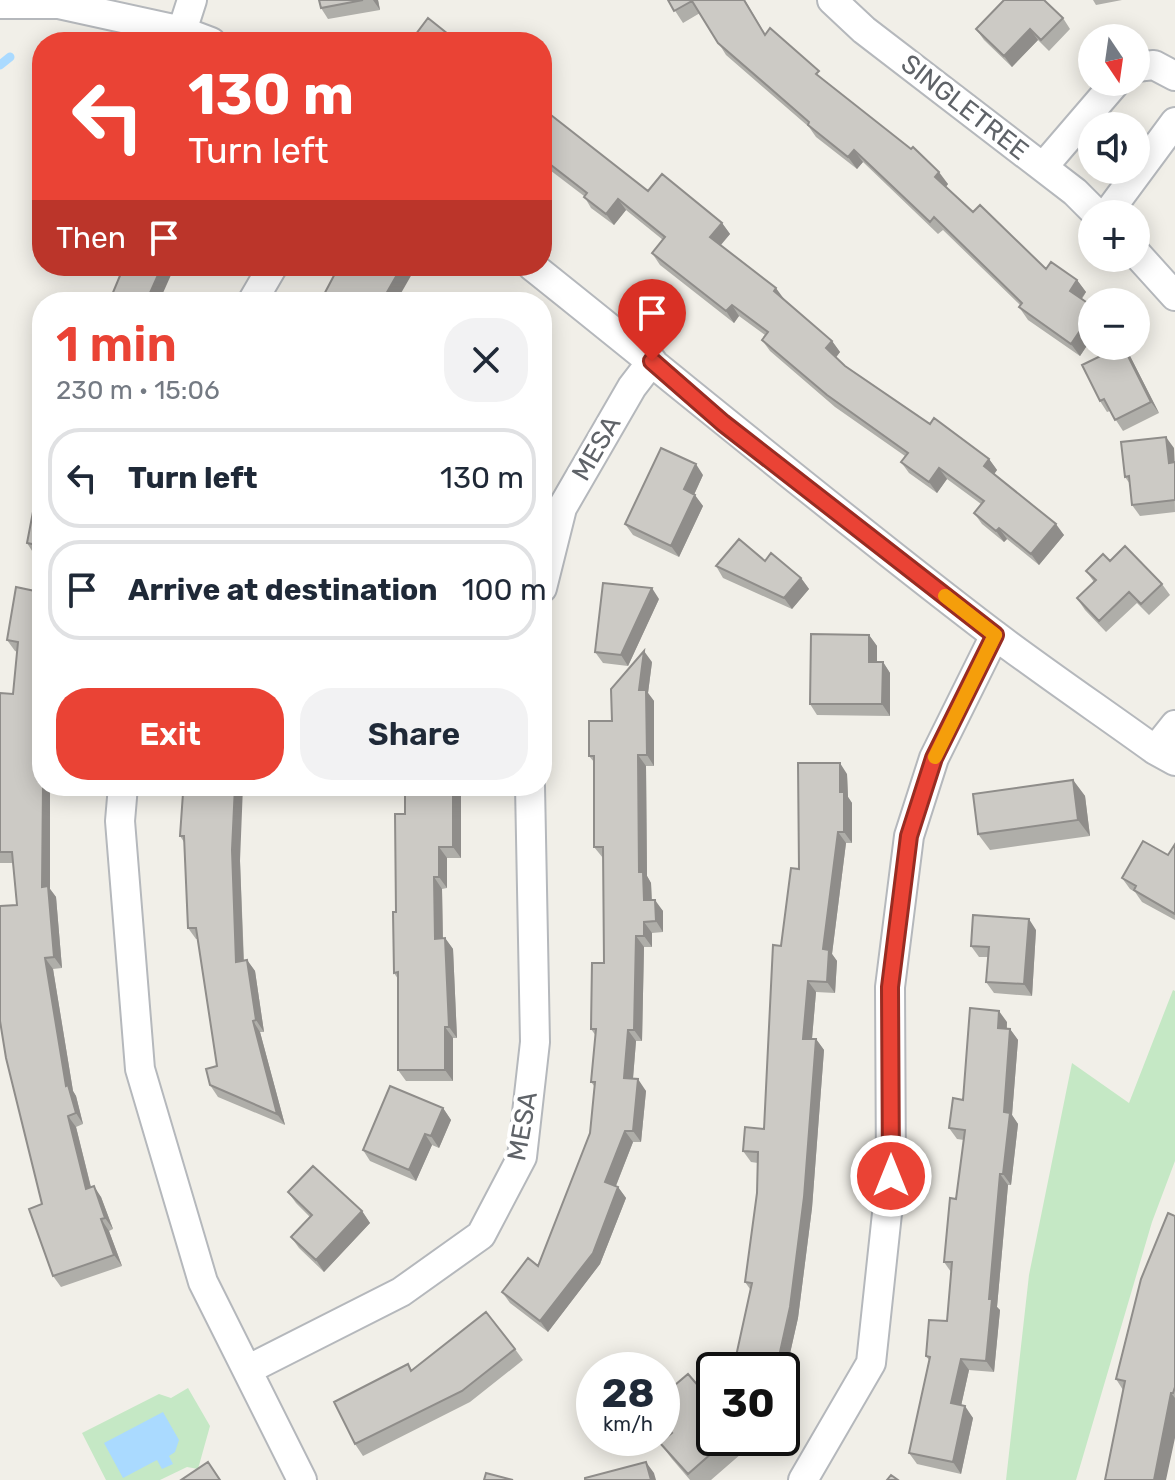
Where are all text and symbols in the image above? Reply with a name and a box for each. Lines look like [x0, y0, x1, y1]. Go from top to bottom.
north arrow [1078, 24, 1150, 96]
map controls [1078, 24, 1150, 360]
street label: SINGLETREE [895, 48, 1035, 167]
text: 130 m [188, 62, 354, 128]
icon: left [56, 64, 160, 168]
button: sound [1078, 112, 1150, 184]
text: Turn left [188, 129, 329, 172]
button: + [1078, 200, 1150, 272]
icon: arrive [142, 216, 186, 260]
text: Then [56, 220, 126, 256]
pin [618, 279, 686, 361]
button: − [1078, 288, 1150, 360]
icon: arrive [630, 291, 674, 335]
text: 1 min [56, 316, 177, 373]
button: close [444, 318, 528, 402]
text: 230 m · 15:06 [56, 375, 220, 406]
street label: MESA [566, 410, 627, 486]
icon: left [60, 456, 104, 500]
text: Turn left [128, 460, 258, 496]
text: 130 m [440, 460, 524, 496]
icon: arrive [60, 568, 104, 612]
text: Arrive at destination [128, 572, 438, 608]
text: 100 m [462, 572, 547, 608]
button: Exit [56, 688, 284, 780]
button: Share [300, 688, 528, 780]
street label: MESA [501, 1089, 544, 1163]
position arrow [849, 1134, 933, 1218]
speed limit sign: 30 [696, 1352, 800, 1456]
text: 28 [601, 1370, 655, 1417]
text: km/h [603, 1412, 653, 1436]

